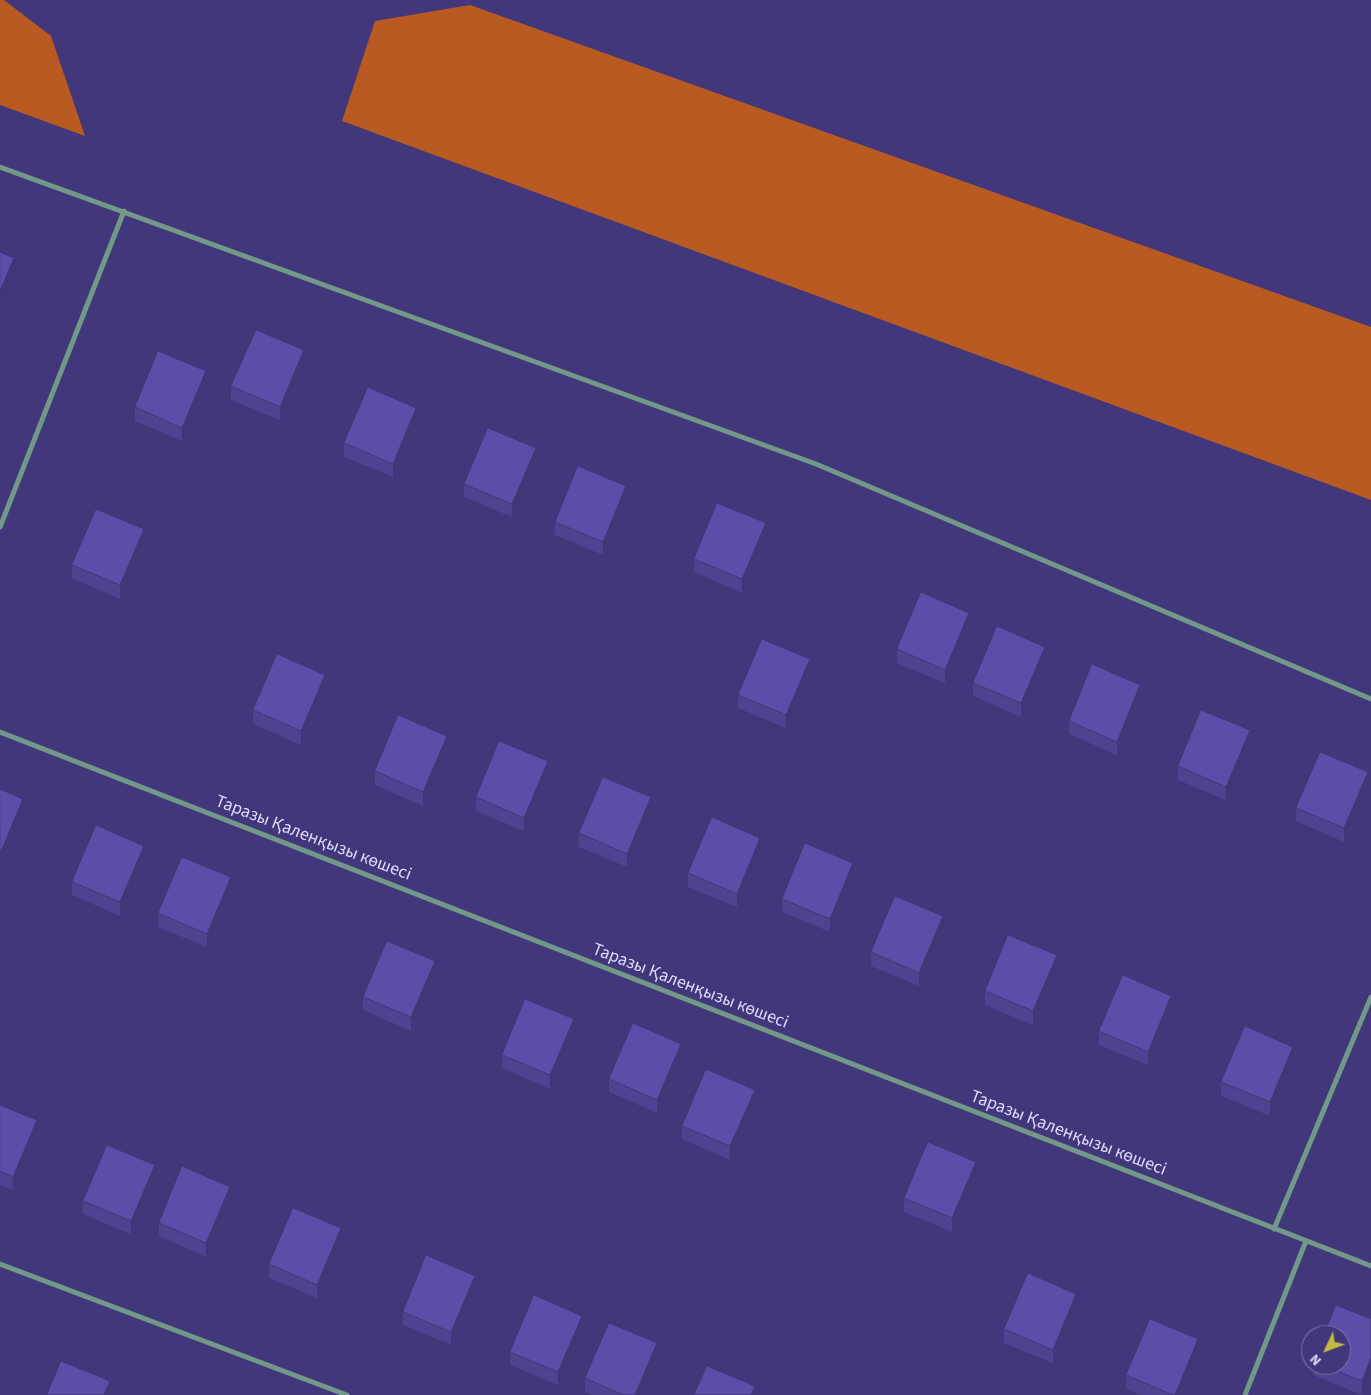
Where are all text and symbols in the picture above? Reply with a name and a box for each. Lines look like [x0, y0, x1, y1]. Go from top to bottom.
street label: Таразы Қаленқызы көшесі [212, 792, 414, 886]
street label: Таразы Қаленқызы көшесі [589, 940, 791, 1034]
street label: Таразы Қаленқызы көшесі [967, 1087, 1169, 1181]
north arrow [1301, 1325, 1351, 1375]
text: N [1305, 1349, 1326, 1370]

